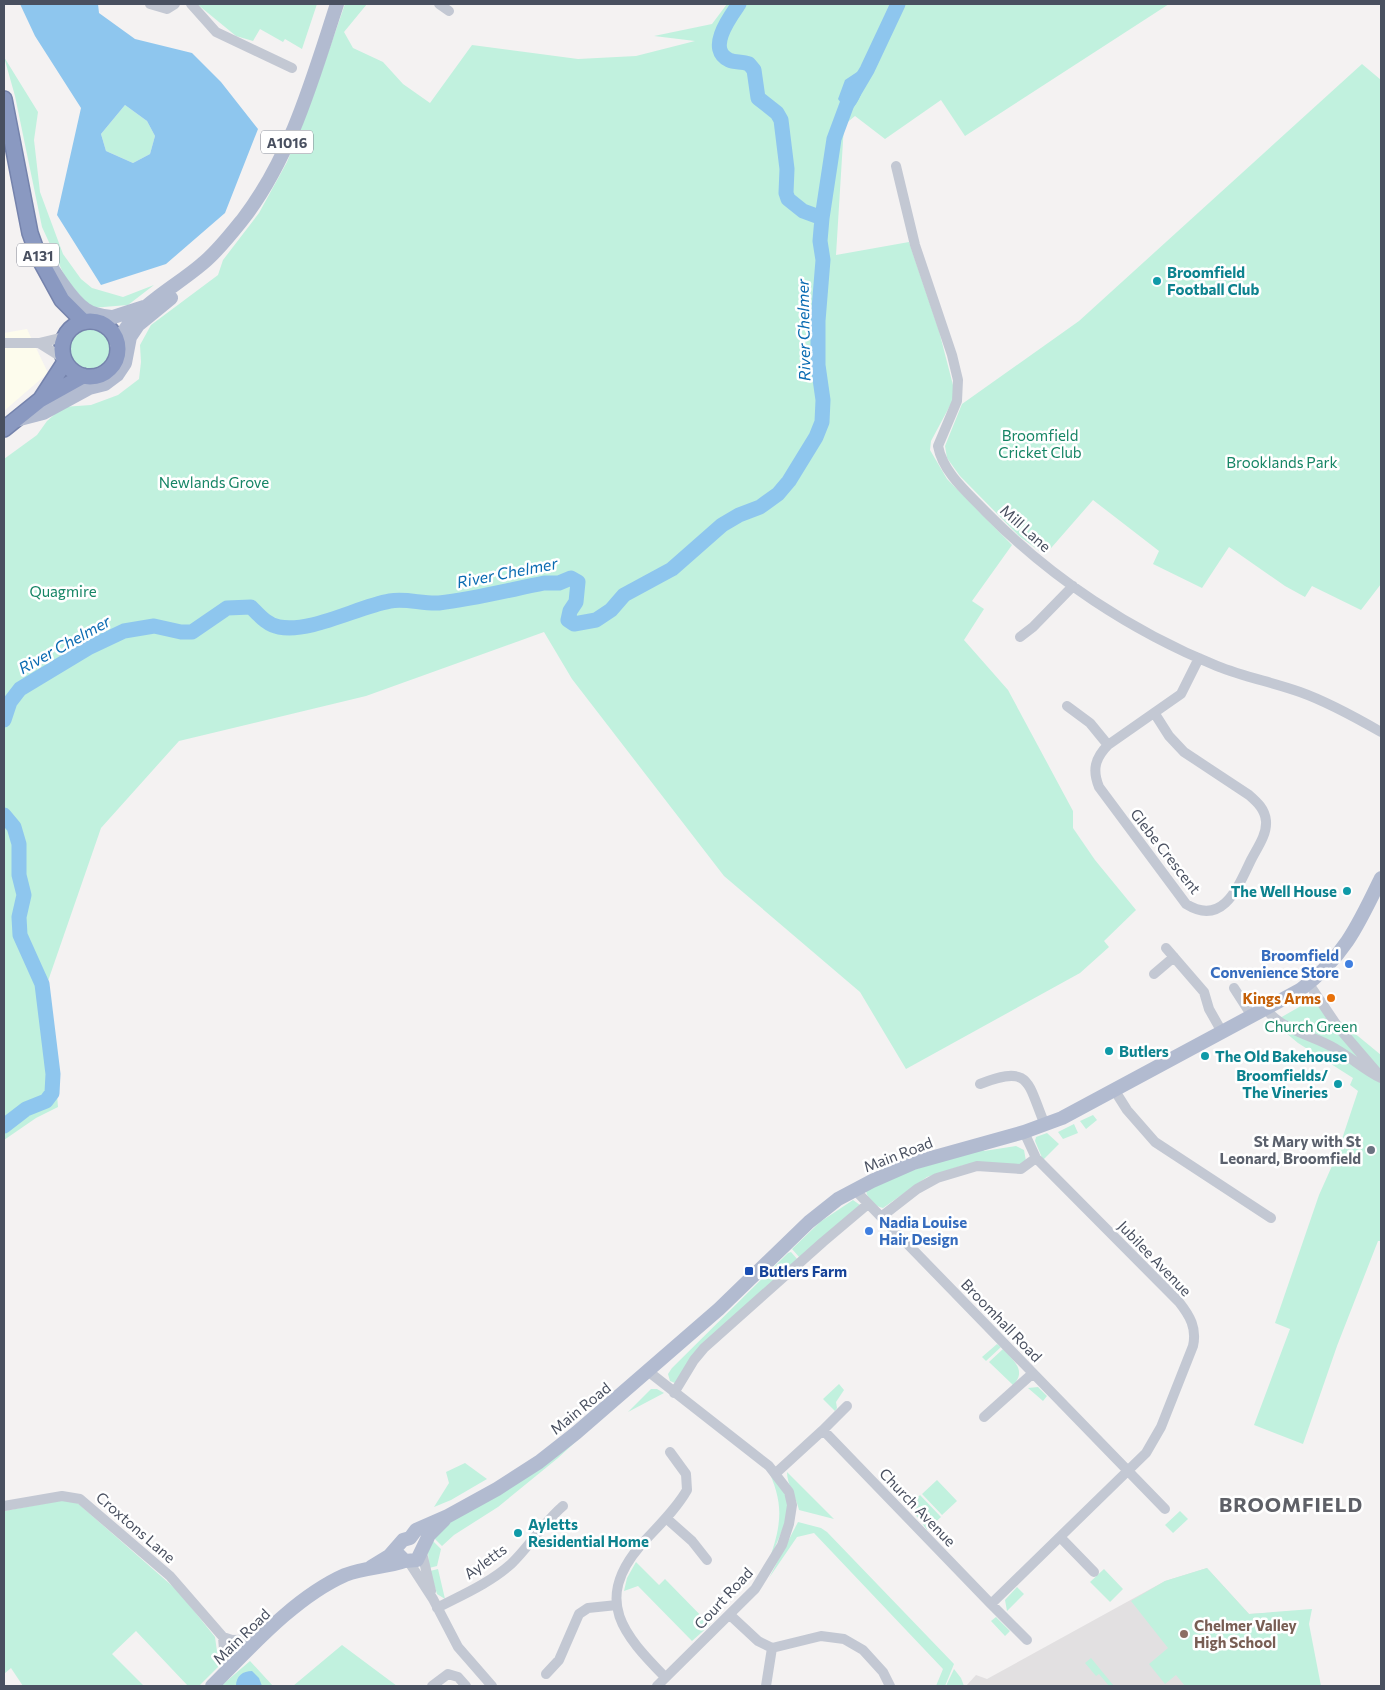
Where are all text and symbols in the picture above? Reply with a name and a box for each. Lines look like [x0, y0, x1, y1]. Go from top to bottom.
road number: A1016 [261, 130, 313, 154]
road number: A131 [17, 244, 59, 266]
place label: Broomfield Football Club [1167, 263, 1259, 298]
marker: Broomfield Football Club [1151, 275, 1163, 287]
water label: River Chelmer [793, 278, 813, 381]
park label: Broomfield Cricket Club [998, 426, 1082, 461]
park label: Brooklands Park [1226, 453, 1338, 471]
park label: Newlands Grove [159, 473, 269, 491]
street label: Mill Lane [997, 501, 1055, 555]
water label: River Chelmer [455, 553, 560, 591]
park label: Quagmire [29, 582, 97, 600]
water label: River Chelmer [15, 611, 114, 677]
street label: Glebe Crescent [1127, 805, 1205, 897]
place label: The Well House [1231, 882, 1337, 900]
marker: The Well House [1341, 885, 1353, 897]
place label: Broomfield Convenience Store [1210, 946, 1339, 981]
marker: Broomfield Convenience Store [1343, 958, 1355, 970]
place label: Kings Arms [1243, 989, 1321, 1007]
marker: Kings Arms [1325, 992, 1337, 1004]
park label: Church Green [1264, 1017, 1358, 1035]
place label: Butlers [1119, 1042, 1169, 1060]
marker: Butlers [1103, 1045, 1115, 1057]
place label: The Old Bakehouse [1215, 1047, 1347, 1065]
marker: The Old Bakehouse [1199, 1050, 1211, 1062]
place label: Broomfields/ The Vineries [1236, 1066, 1328, 1101]
marker: Broomfields/ The Vineries [1332, 1078, 1344, 1090]
place label: St Mary with St Leonard, Broomfield [1219, 1132, 1361, 1167]
street label: Main Road [861, 1133, 935, 1175]
marker: St Mary with St Leonard, Broomfield [1365, 1144, 1377, 1156]
place label: Nadia Louise Hair Design [879, 1213, 967, 1248]
street label: Jubilee Avenue [1114, 1217, 1196, 1300]
marker: Nadia Louise Hair Design [863, 1225, 875, 1237]
place label: Butlers Farm [759, 1262, 847, 1280]
marker: Butlers Farm [743, 1265, 755, 1277]
street label: Broomhall Road [958, 1275, 1046, 1365]
street label: Main Road [546, 1378, 614, 1438]
street label: Church Avenue [876, 1464, 960, 1550]
street label: Croxtons Lane [93, 1488, 179, 1566]
district label: BROOMFIELD [1219, 1492, 1363, 1516]
place label: Ayletts Residential Home [528, 1515, 649, 1550]
marker: Ayletts Residential Home [512, 1527, 524, 1539]
street label: Ayletts [460, 1539, 510, 1582]
street label: Court Road [690, 1563, 756, 1633]
street label: Main Road [209, 1604, 273, 1668]
place label: Chelmer Valley High School [1194, 1616, 1297, 1651]
marker: Chelmer Valley High School [1178, 1628, 1190, 1640]

